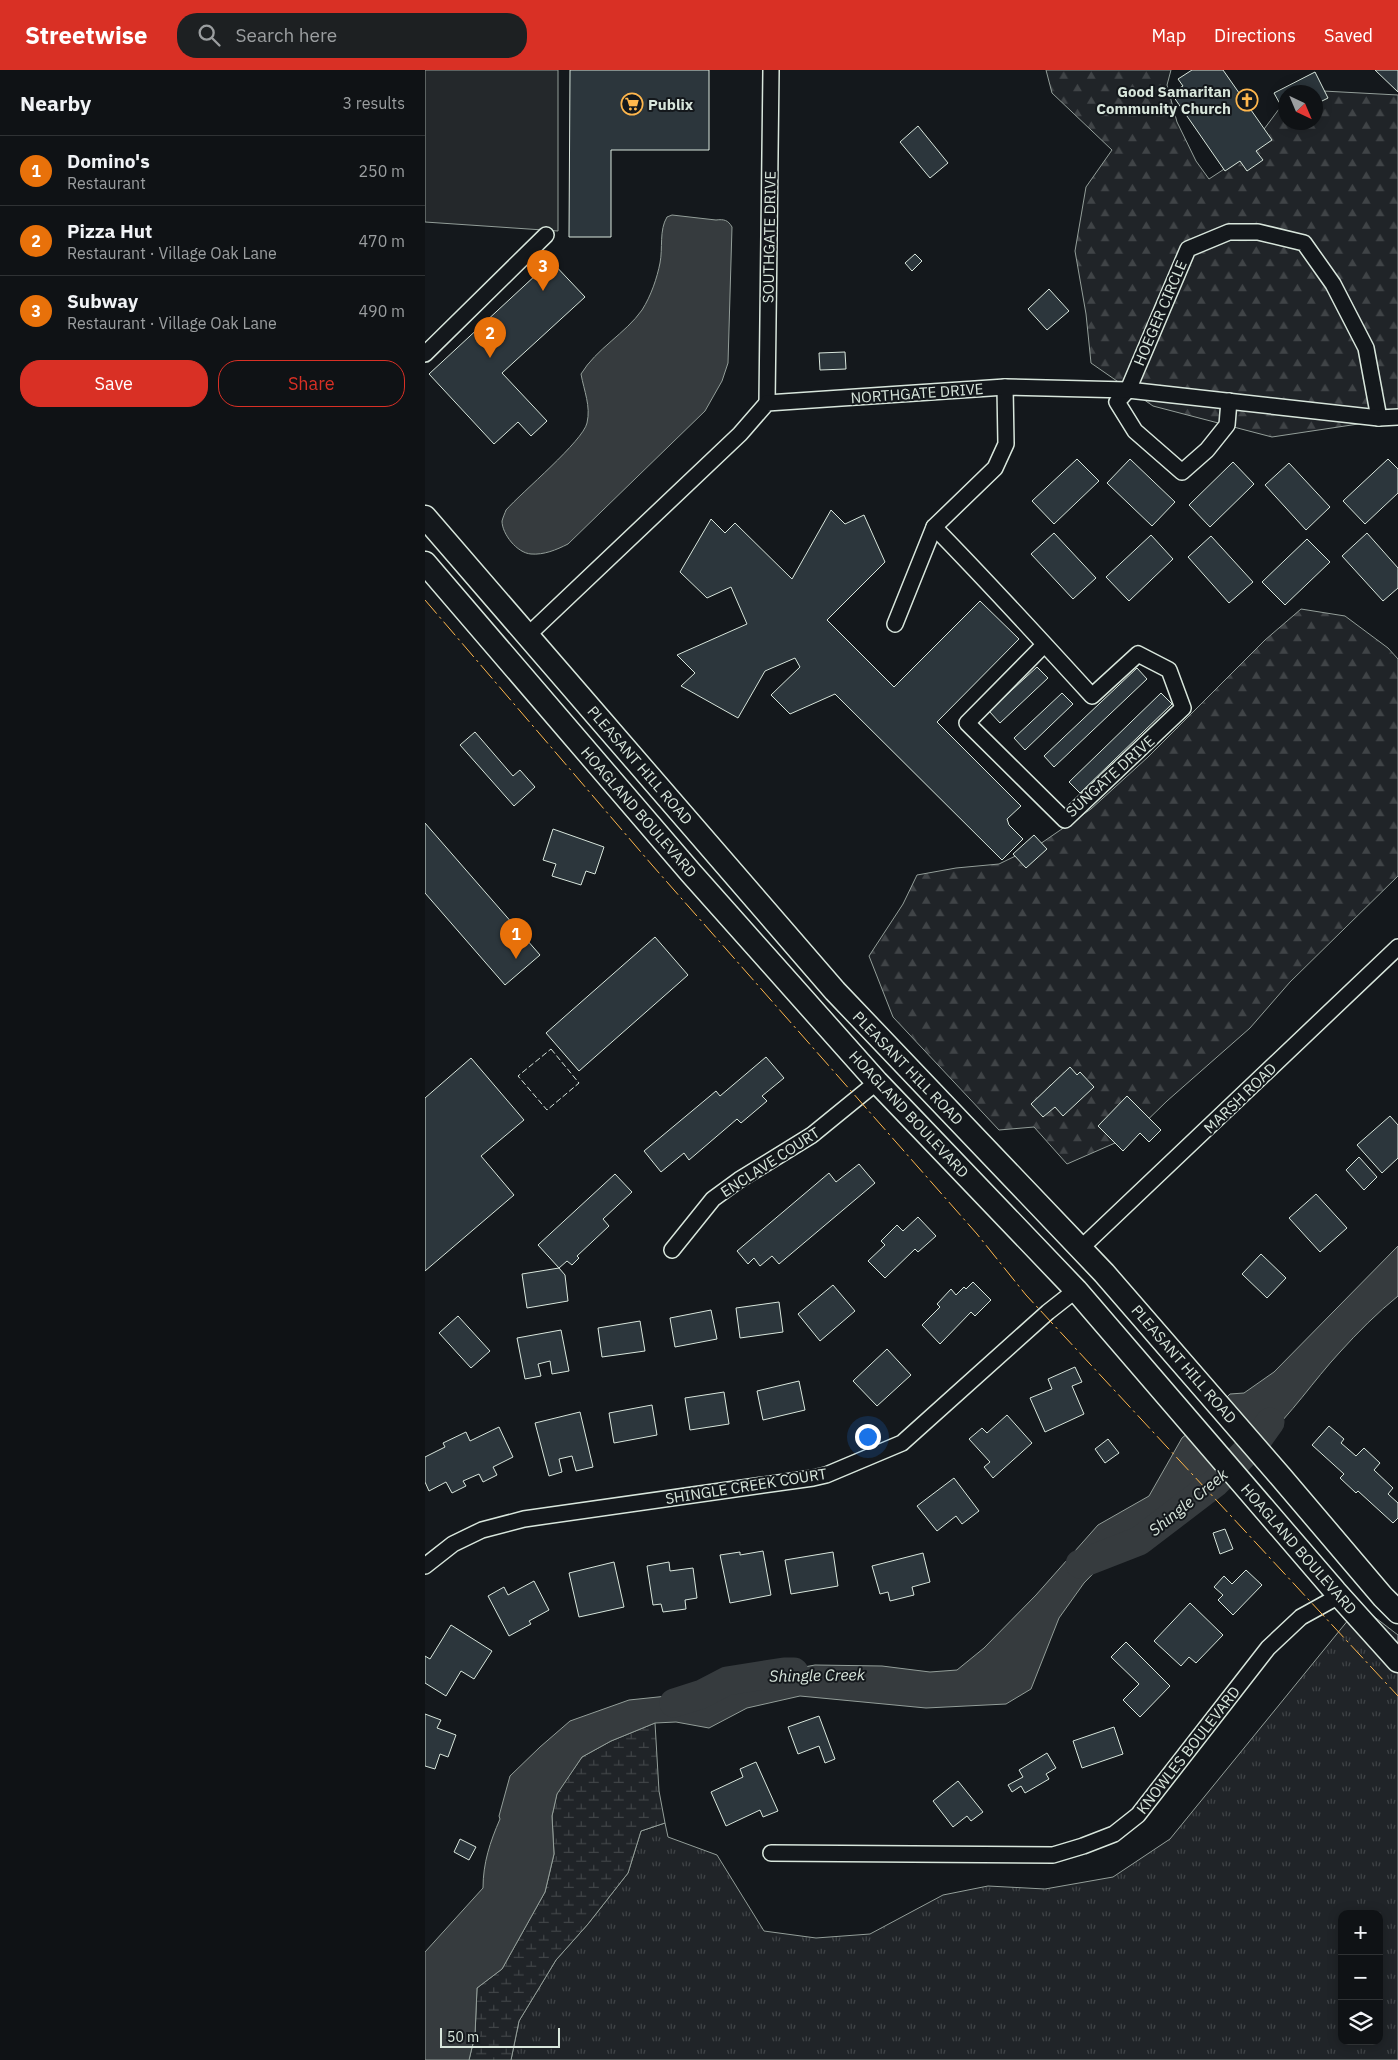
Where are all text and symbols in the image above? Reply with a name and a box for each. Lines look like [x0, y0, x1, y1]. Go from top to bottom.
search box [177, 13, 527, 58]
text: Streetwise [25, 19, 147, 51]
icon: search [195, 21, 223, 49]
text: Search here [235, 23, 337, 47]
text: Map [1151, 24, 1186, 47]
text: Directions [1214, 24, 1296, 47]
text: Saved [1324, 24, 1373, 47]
place label: Good Samaritan Community Church [1096, 82, 1231, 118]
north arrow [1278, 85, 1323, 130]
church icon: Good Samaritan Community Church [1235, 88, 1259, 112]
text: Nearby [20, 89, 91, 117]
supermarket icon: Publix [620, 92, 644, 116]
text: 3 results [342, 93, 405, 113]
place label: Publix [648, 95, 694, 114]
text: Domino's [67, 149, 150, 173]
text: 1 [31, 161, 41, 181]
text: 250 m [358, 161, 405, 181]
street label: SOUTHGATE DRIVE [758, 171, 780, 303]
text: Restaurant [67, 173, 146, 193]
text: Pizza Hut [67, 219, 152, 243]
text: 2 [31, 231, 41, 251]
text: 470 m [358, 231, 405, 251]
text: Restaurant · Village Oak Lane [67, 243, 277, 263]
pin: 3 [527, 250, 559, 291]
street label: HOEGER CIRCLE [1129, 257, 1191, 369]
text: Subway [67, 289, 138, 313]
text: 3 [31, 301, 41, 321]
text: 490 m [358, 301, 405, 321]
text: Restaurant · Village Oak Lane [67, 313, 277, 333]
pin: 2 [474, 317, 506, 358]
button: Save [20, 360, 208, 407]
button: Share [218, 360, 405, 407]
street label: NORTHGATE DRIVE [850, 379, 984, 407]
street label: PLEASANT HILL ROAD [583, 702, 697, 828]
street label: SUNGATE DRIVE [1062, 731, 1158, 821]
street label: HOAGLAND BOULEVARD [577, 743, 701, 881]
pin: 1 [500, 918, 532, 959]
street label: PLEASANT HILL ROAD [849, 1007, 967, 1129]
street label: HOAGLAND BOULEVARD [845, 1046, 973, 1182]
street label: MARSH ROAD [1200, 1059, 1280, 1137]
street label: ENCLAVE COURT [717, 1123, 824, 1201]
street label: PLEASANT HILL ROAD [1127, 1301, 1241, 1427]
your location [855, 1424, 881, 1450]
street label: SHINGLE CREEK COURT [664, 1464, 829, 1508]
water label: Shingle Creek [1144, 1464, 1232, 1540]
street label: HOAGLAND BOULEVARD [1237, 1480, 1361, 1618]
water label: Shingle Creek [769, 1664, 866, 1686]
street label: KNOWLES BOULEVARD [1132, 1682, 1244, 1818]
map controls [1338, 1910, 1383, 2045]
button: + [1338, 1910, 1383, 1955]
button: − [1338, 1955, 1383, 2000]
button: layers [1338, 2000, 1383, 2045]
scale bar [440, 2025, 560, 2048]
text: 50 m [447, 2028, 479, 2046]

